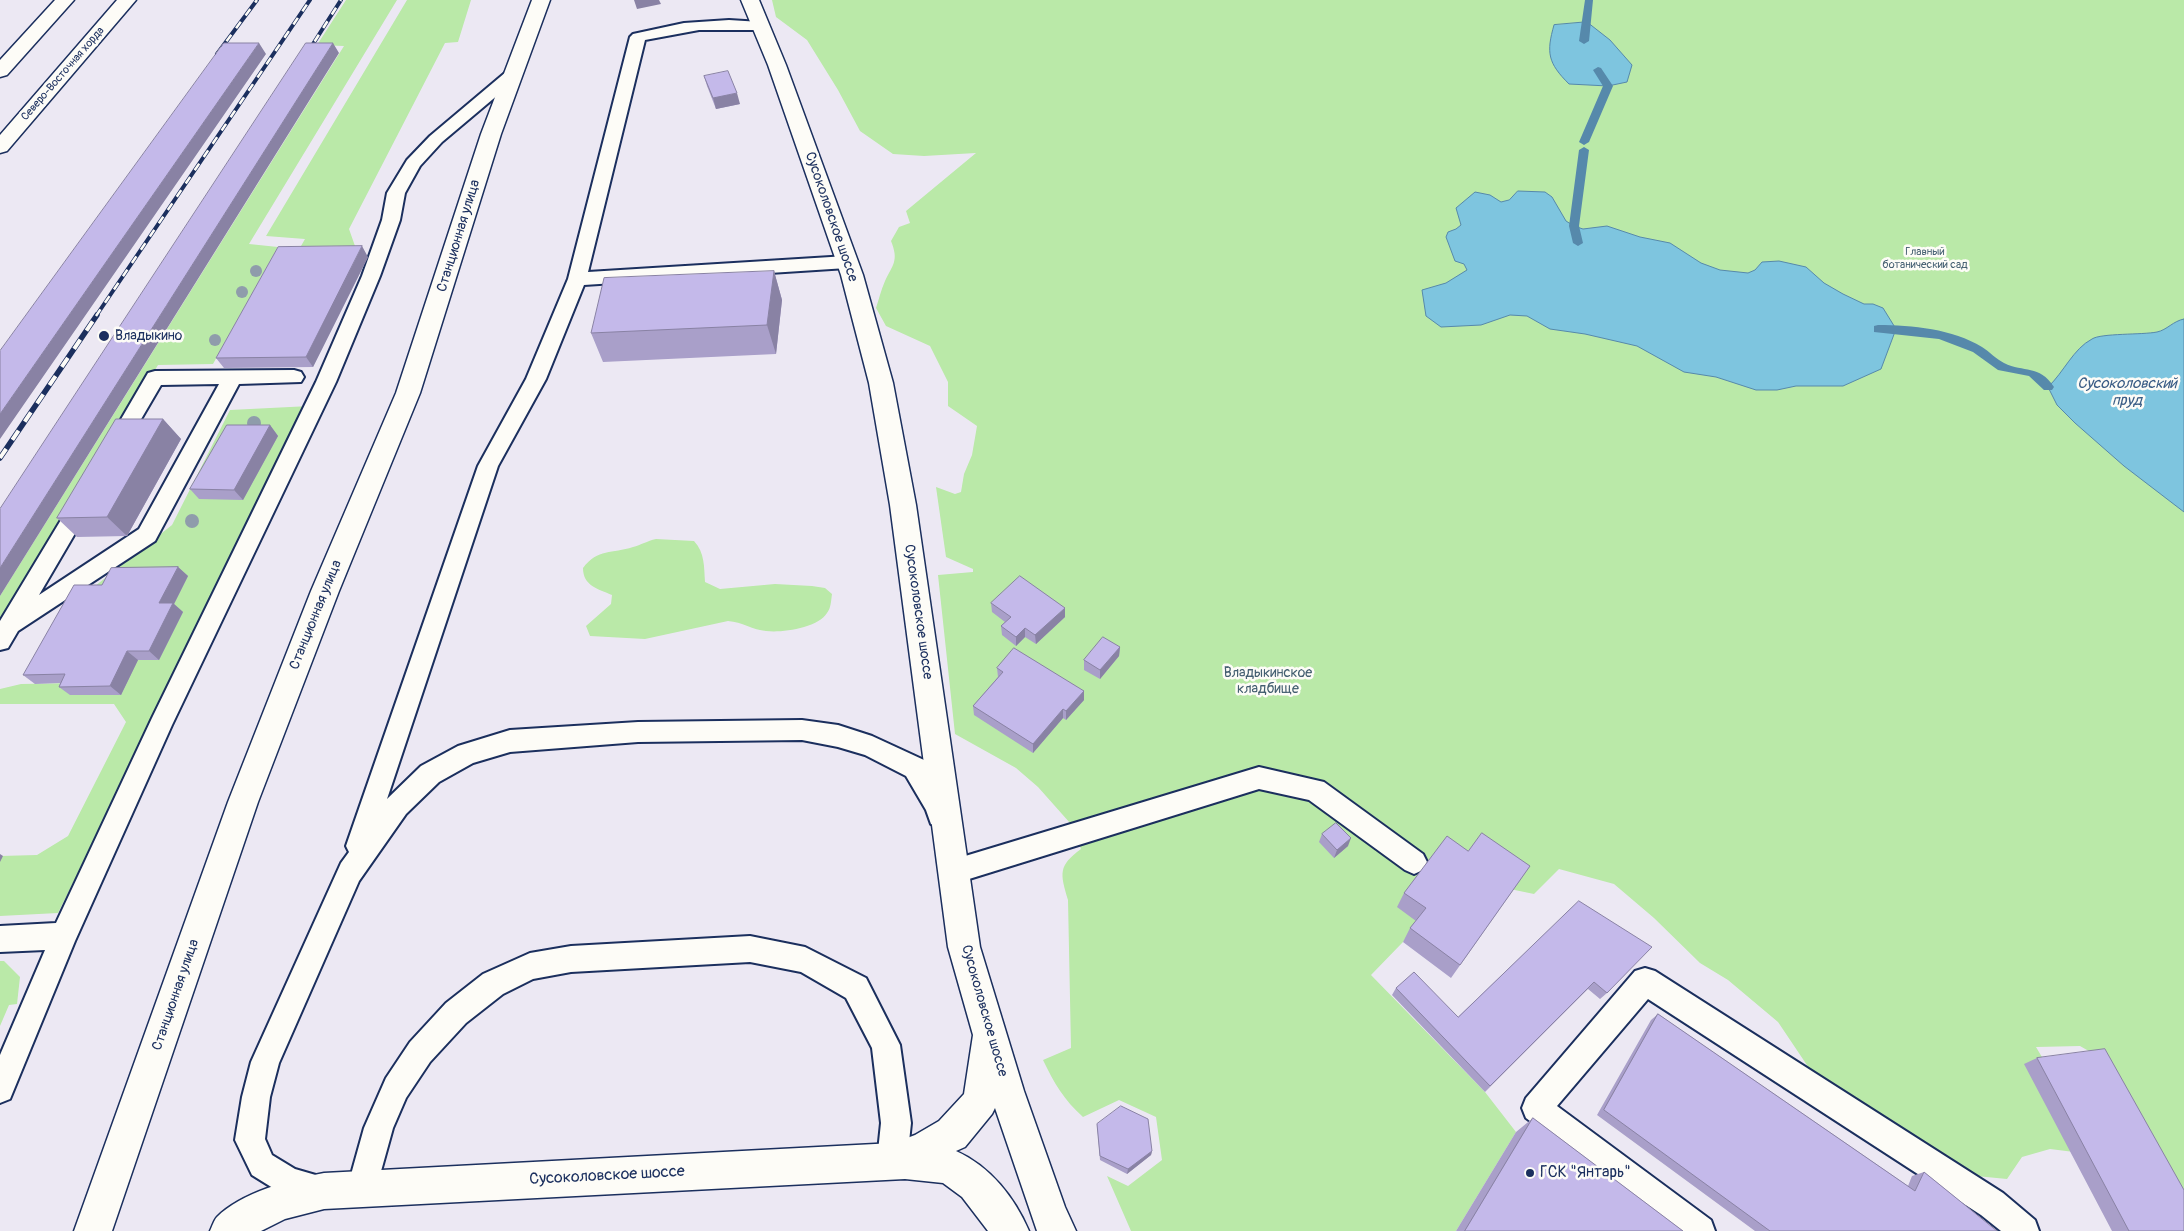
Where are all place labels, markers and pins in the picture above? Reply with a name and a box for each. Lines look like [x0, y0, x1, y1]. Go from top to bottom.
place label: Владыкино [115, 328, 182, 344]
marker: Владыкино [97, 329, 111, 343]
place label: ГСК "Янтарь" [1540, 1163, 1631, 1183]
marker: ГСК "Янтарь" [1524, 1167, 1536, 1179]

